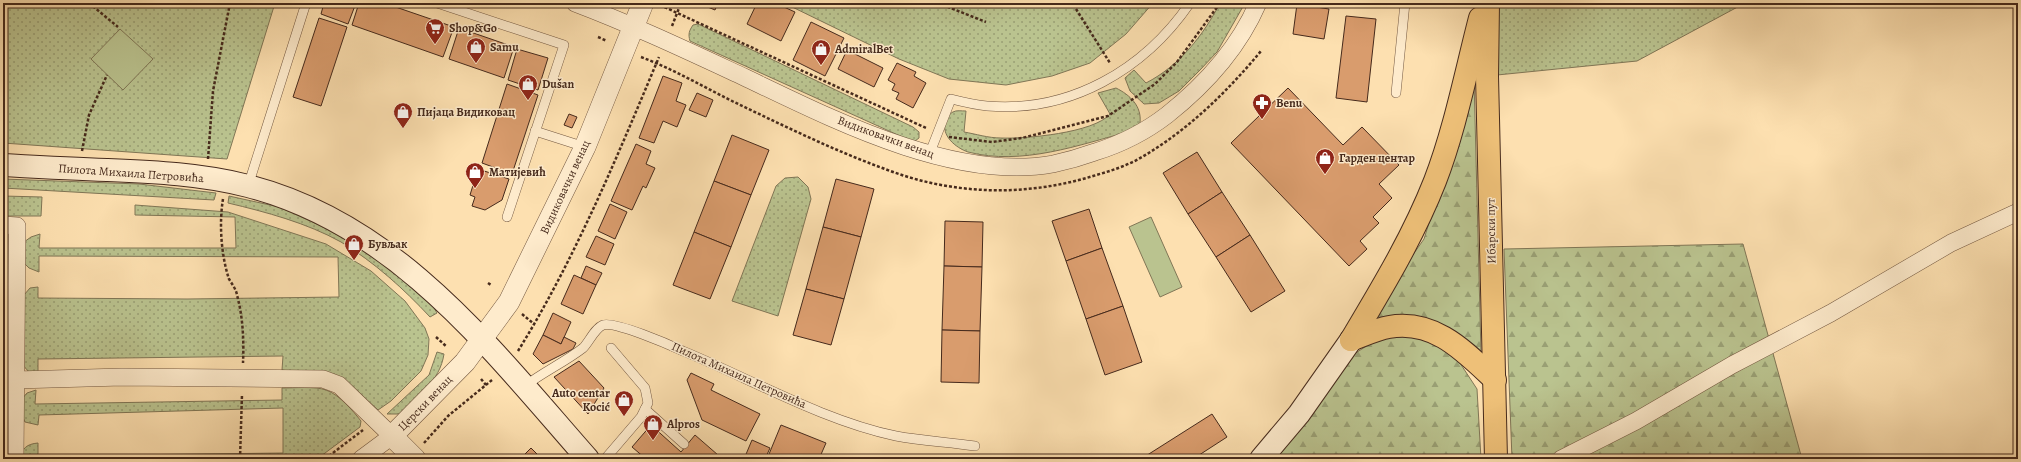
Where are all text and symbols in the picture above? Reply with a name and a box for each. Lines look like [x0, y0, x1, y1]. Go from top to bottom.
supermarket icon: Shop&Go [424, 17, 446, 45]
place label: Shop&Go [449, 20, 497, 36]
shop icon: Samu [465, 36, 487, 64]
shop icon: AdmiralBet [810, 38, 832, 66]
place label: Samu [490, 39, 519, 55]
place label: AdmiralBet [834, 41, 893, 57]
shop icon: Dušan [517, 73, 539, 101]
place label: Dušan [542, 76, 575, 92]
pharmacy icon: Benu [1251, 92, 1273, 120]
place label: Benu [1276, 95, 1303, 111]
shop icon: Пијаца Видиковац [392, 101, 414, 129]
place label: Пијаца Видиковац [417, 104, 515, 120]
street label: Видиковачки венац [835, 112, 937, 162]
street label: Видиковачки венац [536, 137, 594, 237]
shop icon: Гарден центар [1314, 147, 1336, 175]
place label: Гарден центар [1339, 150, 1416, 166]
street label: Пилота Михаила Петровића [58, 160, 205, 186]
shop icon: Матијевић [464, 161, 486, 189]
place label: Матијевић [489, 164, 546, 180]
street label: Ибарски пут [1482, 197, 1500, 264]
shop icon: Бувљак [343, 233, 365, 261]
place label: Бувљак [368, 236, 408, 252]
street label: Пилота Михаила Петровића [669, 338, 809, 412]
street label: Церски венац [394, 371, 456, 434]
place label: Auto centar Kocić [551, 385, 610, 415]
shop icon: Auto centar Kocić [613, 389, 635, 417]
shop icon: Alpros [642, 413, 664, 441]
place label: Alpros [666, 416, 700, 432]

